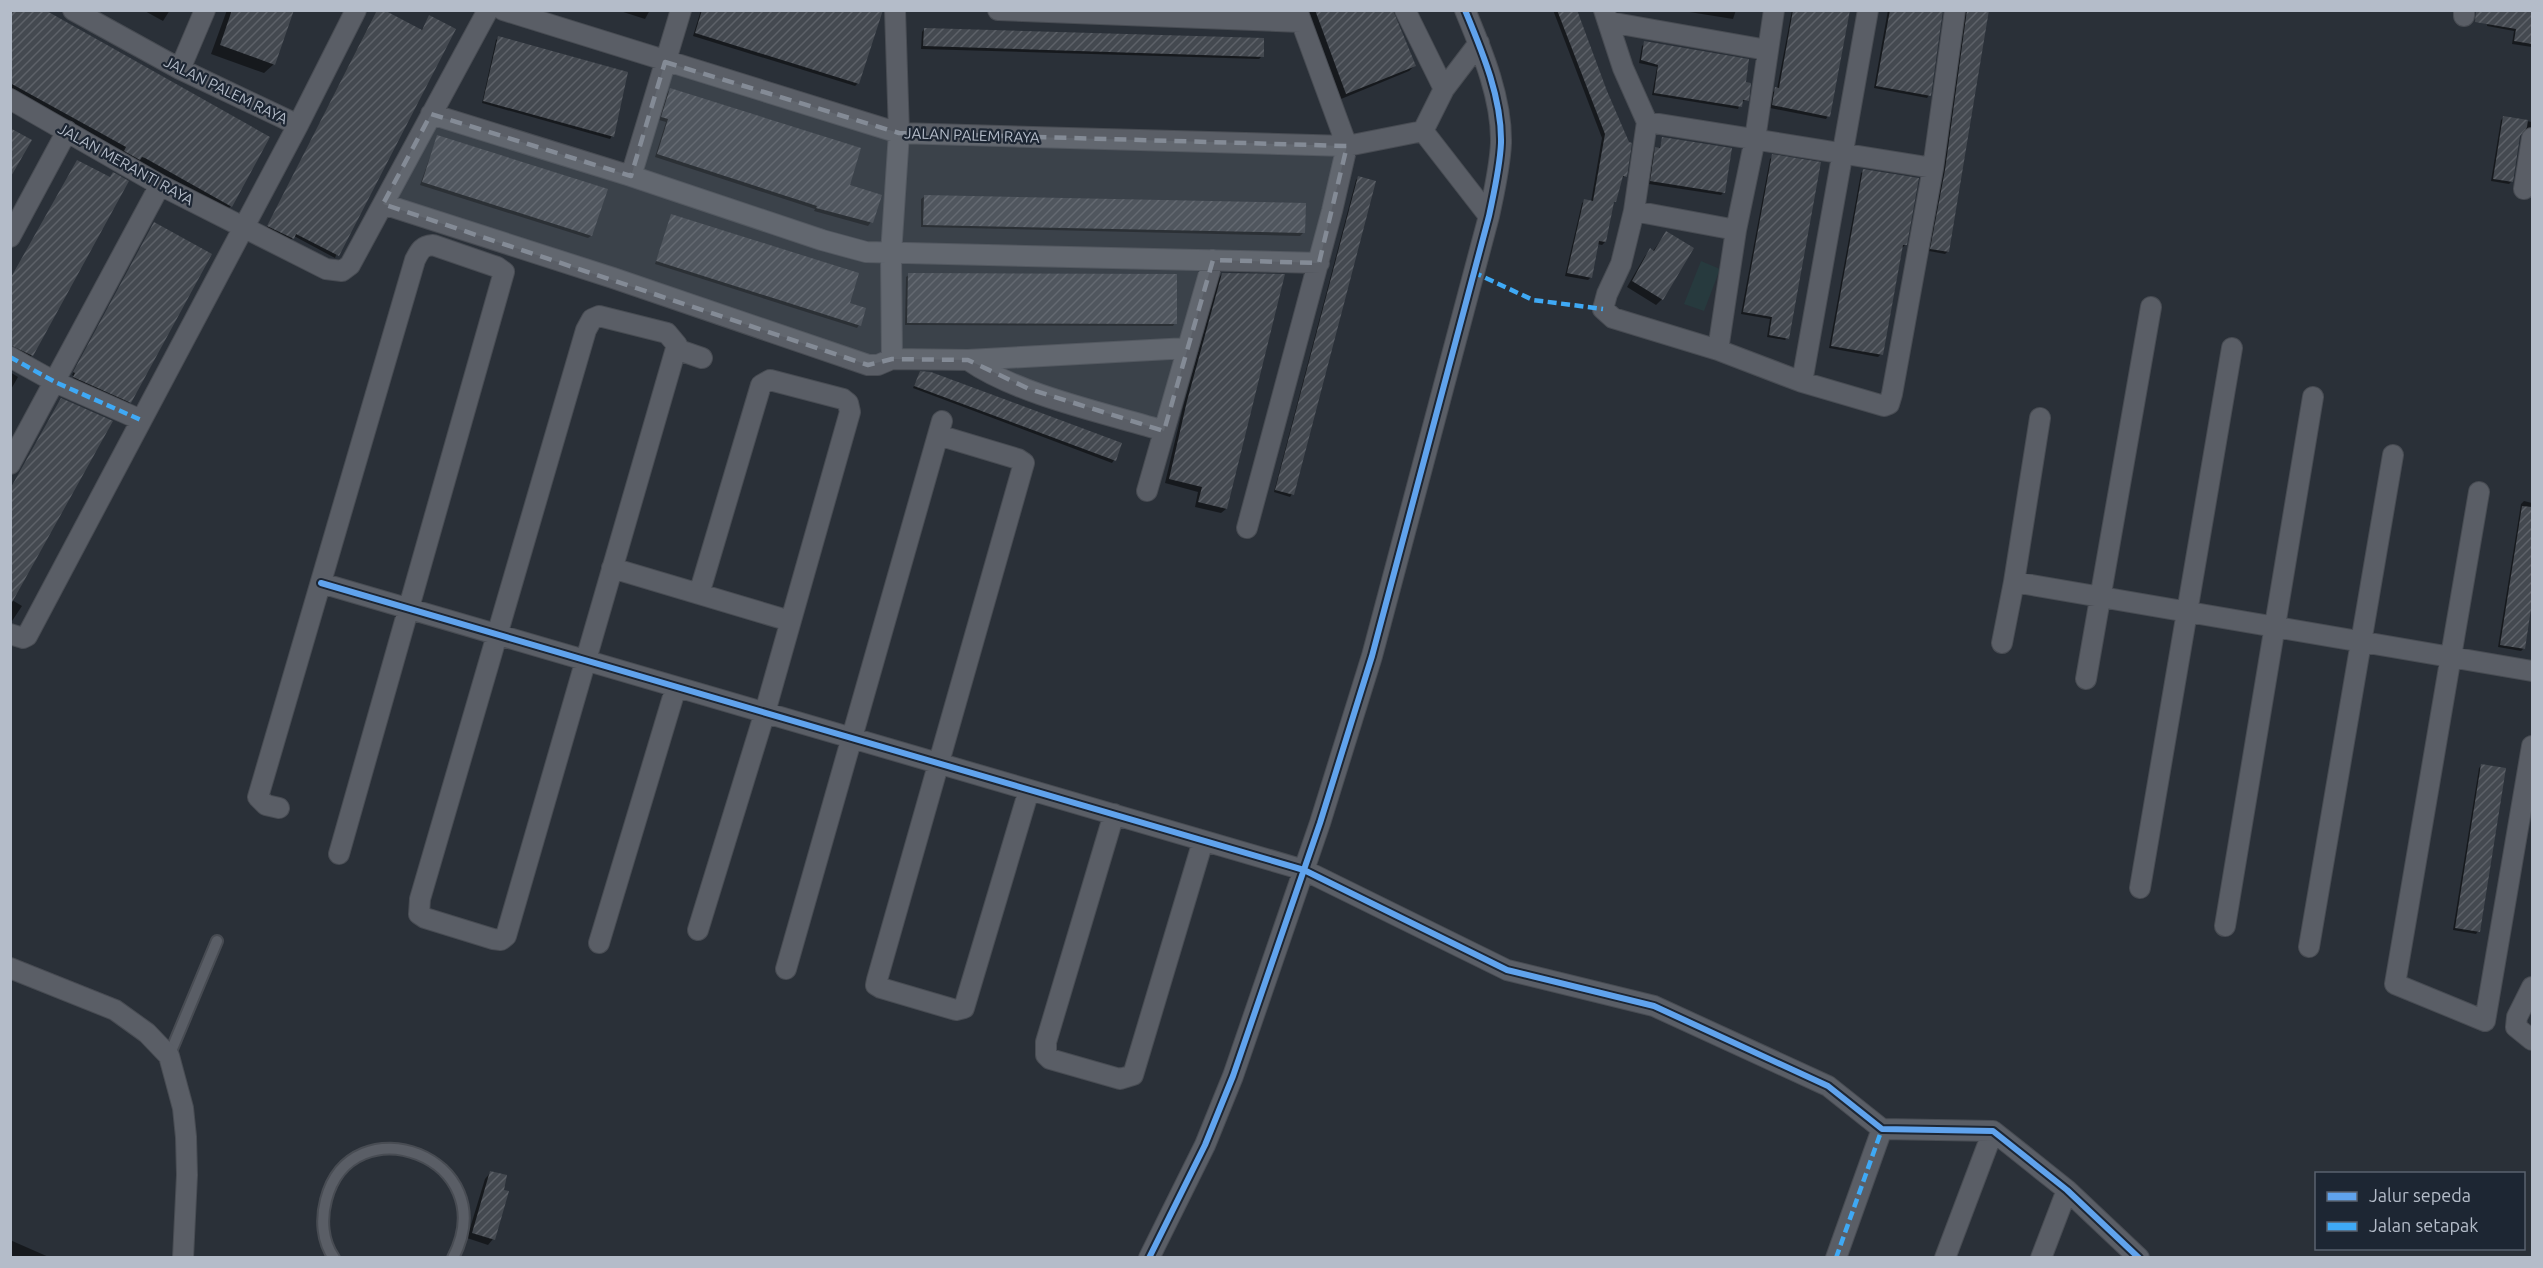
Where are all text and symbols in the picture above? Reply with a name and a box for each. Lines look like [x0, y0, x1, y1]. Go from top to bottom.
street label: JALAN PALEM RAYA [161, 53, 291, 127]
street label: JALAN MERANTI RAYA [55, 120, 197, 208]
street label: JALAN PALEM RAYA [904, 124, 1040, 146]
legend [2315, 1172, 2525, 1250]
text: Jalur sepeda [2369, 1185, 2471, 1205]
text: Jalan setapak [2369, 1215, 2478, 1235]

